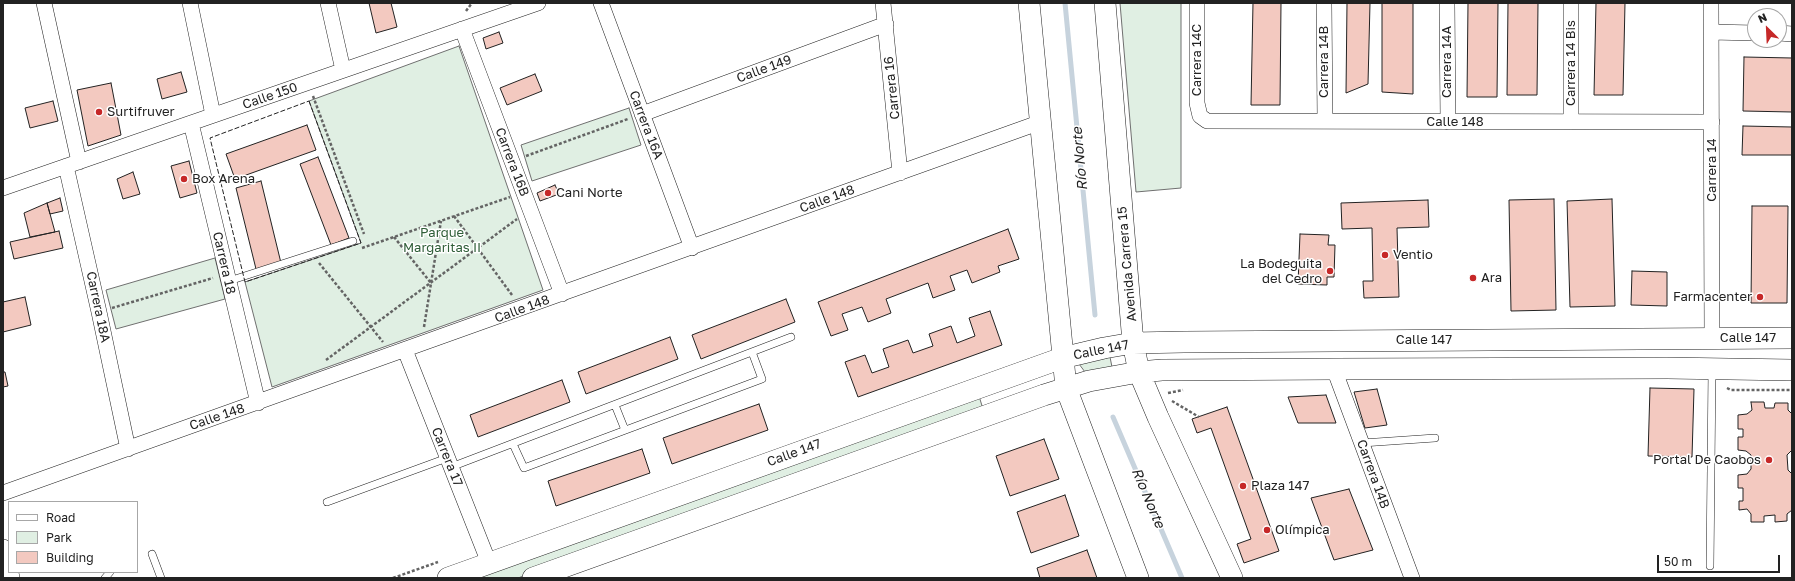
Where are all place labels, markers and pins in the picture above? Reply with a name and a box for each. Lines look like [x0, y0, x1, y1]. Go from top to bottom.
place label: Surtifruver [107, 104, 175, 120]
marker: Surtifruver [94, 107, 104, 117]
place label: Box Arena [192, 171, 255, 187]
marker: Box Arena [179, 174, 189, 184]
place label: Cani Norte [556, 185, 623, 201]
marker: Cani Norte [543, 188, 553, 198]
place label: Ventio [1393, 247, 1433, 263]
marker: Ventio [1380, 250, 1390, 260]
place label: La Bodeguita del Cedro [1240, 256, 1322, 287]
marker: La Bodeguita del Cedro [1325, 266, 1335, 276]
place label: Ara [1481, 270, 1502, 286]
marker: Ara [1468, 273, 1478, 283]
place label: Farmacenter [1673, 289, 1752, 305]
marker: Farmacenter [1755, 292, 1765, 302]
place label: Portal De Caobos [1653, 452, 1761, 468]
marker: Portal De Caobos [1764, 455, 1774, 465]
place label: Plaza 147 [1251, 478, 1309, 494]
marker: Plaza 147 [1238, 481, 1248, 491]
place label: Olímpica [1275, 522, 1330, 538]
marker: Olímpica [1262, 525, 1272, 535]

